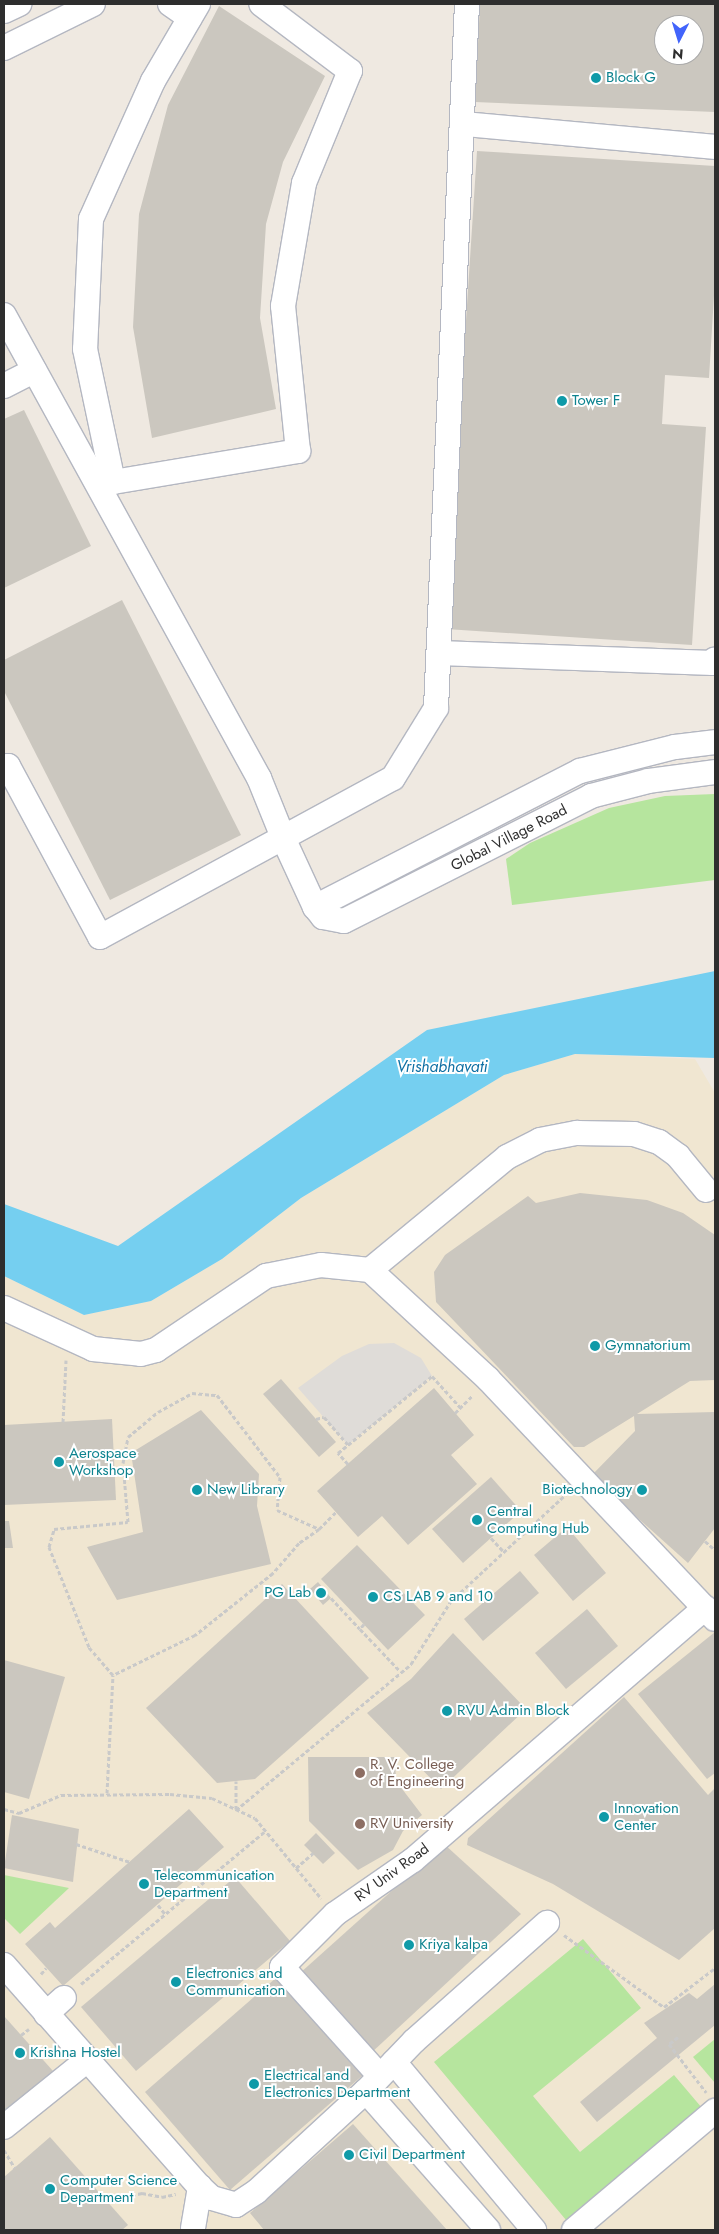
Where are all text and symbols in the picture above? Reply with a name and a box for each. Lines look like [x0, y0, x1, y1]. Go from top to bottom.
north arrow [654, 15, 704, 65]
text: N [671, 43, 684, 64]
place label: Block G [606, 69, 656, 87]
marker: Block G [590, 72, 602, 84]
place label: Tower F [572, 392, 620, 410]
marker: Tower F [556, 395, 568, 407]
street label: Global Village Road [448, 801, 570, 875]
water label: Vrishabhavati [397, 1057, 487, 1077]
place label: Gymnatorium [605, 1337, 691, 1355]
marker: Gymnatorium [589, 1340, 601, 1352]
place label: Aerospace Workshop [69, 1444, 136, 1479]
marker: Aerospace Workshop [53, 1456, 65, 1468]
place label: New Library [207, 1481, 285, 1499]
place label: Biotechnology [542, 1481, 632, 1499]
marker: New Library [191, 1484, 203, 1496]
marker: Biotechnology [636, 1484, 648, 1496]
place label: Central Computing Hub [487, 1502, 589, 1537]
marker: Central Computing Hub [471, 1514, 483, 1526]
place label: PG Lab [264, 1584, 311, 1602]
marker: PG Lab [315, 1587, 327, 1599]
place label: CS LAB 9 and 10 [383, 1588, 493, 1606]
marker: CS LAB 9 and 10 [367, 1591, 379, 1603]
place label: RVU Admin Block [457, 1702, 569, 1720]
marker: RVU Admin Block [441, 1705, 453, 1717]
place label: R. V. College of Engineering [370, 1755, 464, 1790]
marker: R. V. College of Engineering [354, 1767, 366, 1779]
place label: Innovation Center [614, 1799, 679, 1834]
marker: Innovation Center [598, 1811, 610, 1823]
place label: RV University [370, 1815, 453, 1833]
marker: RV University [354, 1818, 366, 1830]
street label: RV Univ Road [351, 1840, 433, 1906]
place label: Telecommunication Department [154, 1866, 275, 1901]
marker: Telecommunication Department [138, 1878, 150, 1890]
place label: Kriya kalpa [419, 1936, 488, 1954]
marker: Kriya kalpa [403, 1939, 415, 1951]
place label: Electronics and Communication [186, 1964, 285, 1999]
marker: Electronics and Communication [170, 1976, 182, 1988]
place label: Krishna Hostel [30, 2044, 121, 2062]
marker: Krishna Hostel [14, 2047, 26, 2059]
place label: Electrical and Electronics Department [264, 2066, 410, 2101]
marker: Electrical and Electronics Department [248, 2078, 260, 2090]
place label: Civil Department [359, 2146, 465, 2164]
marker: Civil Department [343, 2149, 355, 2161]
place label: Computer Science Department [60, 2171, 177, 2206]
marker: Computer Science Department [44, 2183, 56, 2195]

